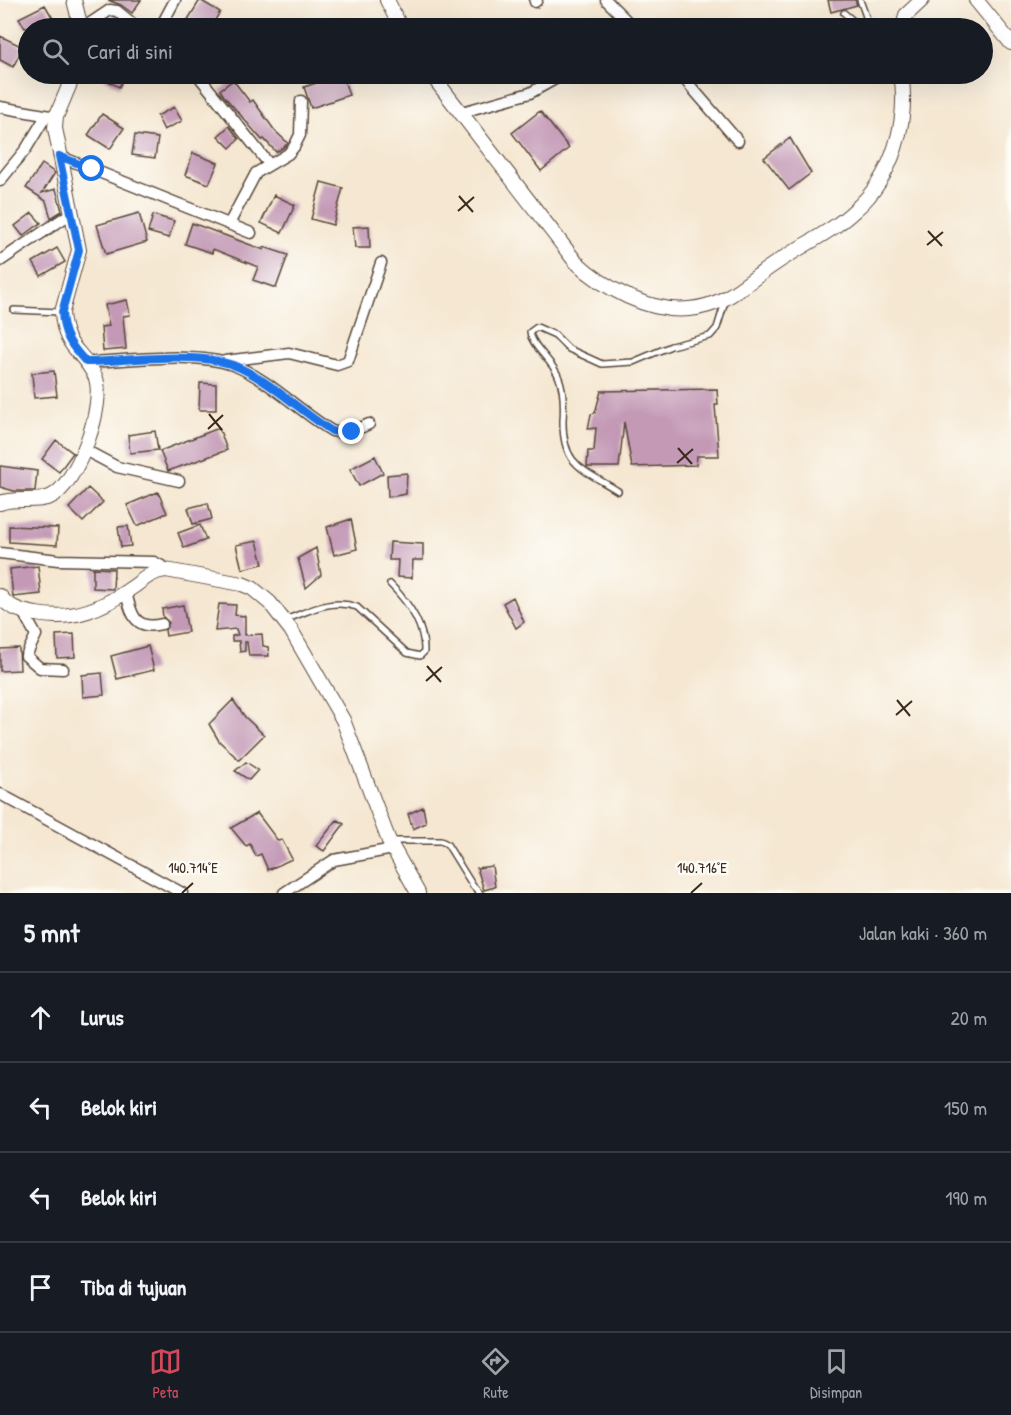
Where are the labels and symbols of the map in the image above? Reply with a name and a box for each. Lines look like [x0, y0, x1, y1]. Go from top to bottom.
route start [78, 155, 104, 181]
route end [338, 418, 364, 444]
text: 140.714°E [168, 857, 218, 878]
text: 140.716°E [677, 857, 727, 878]

